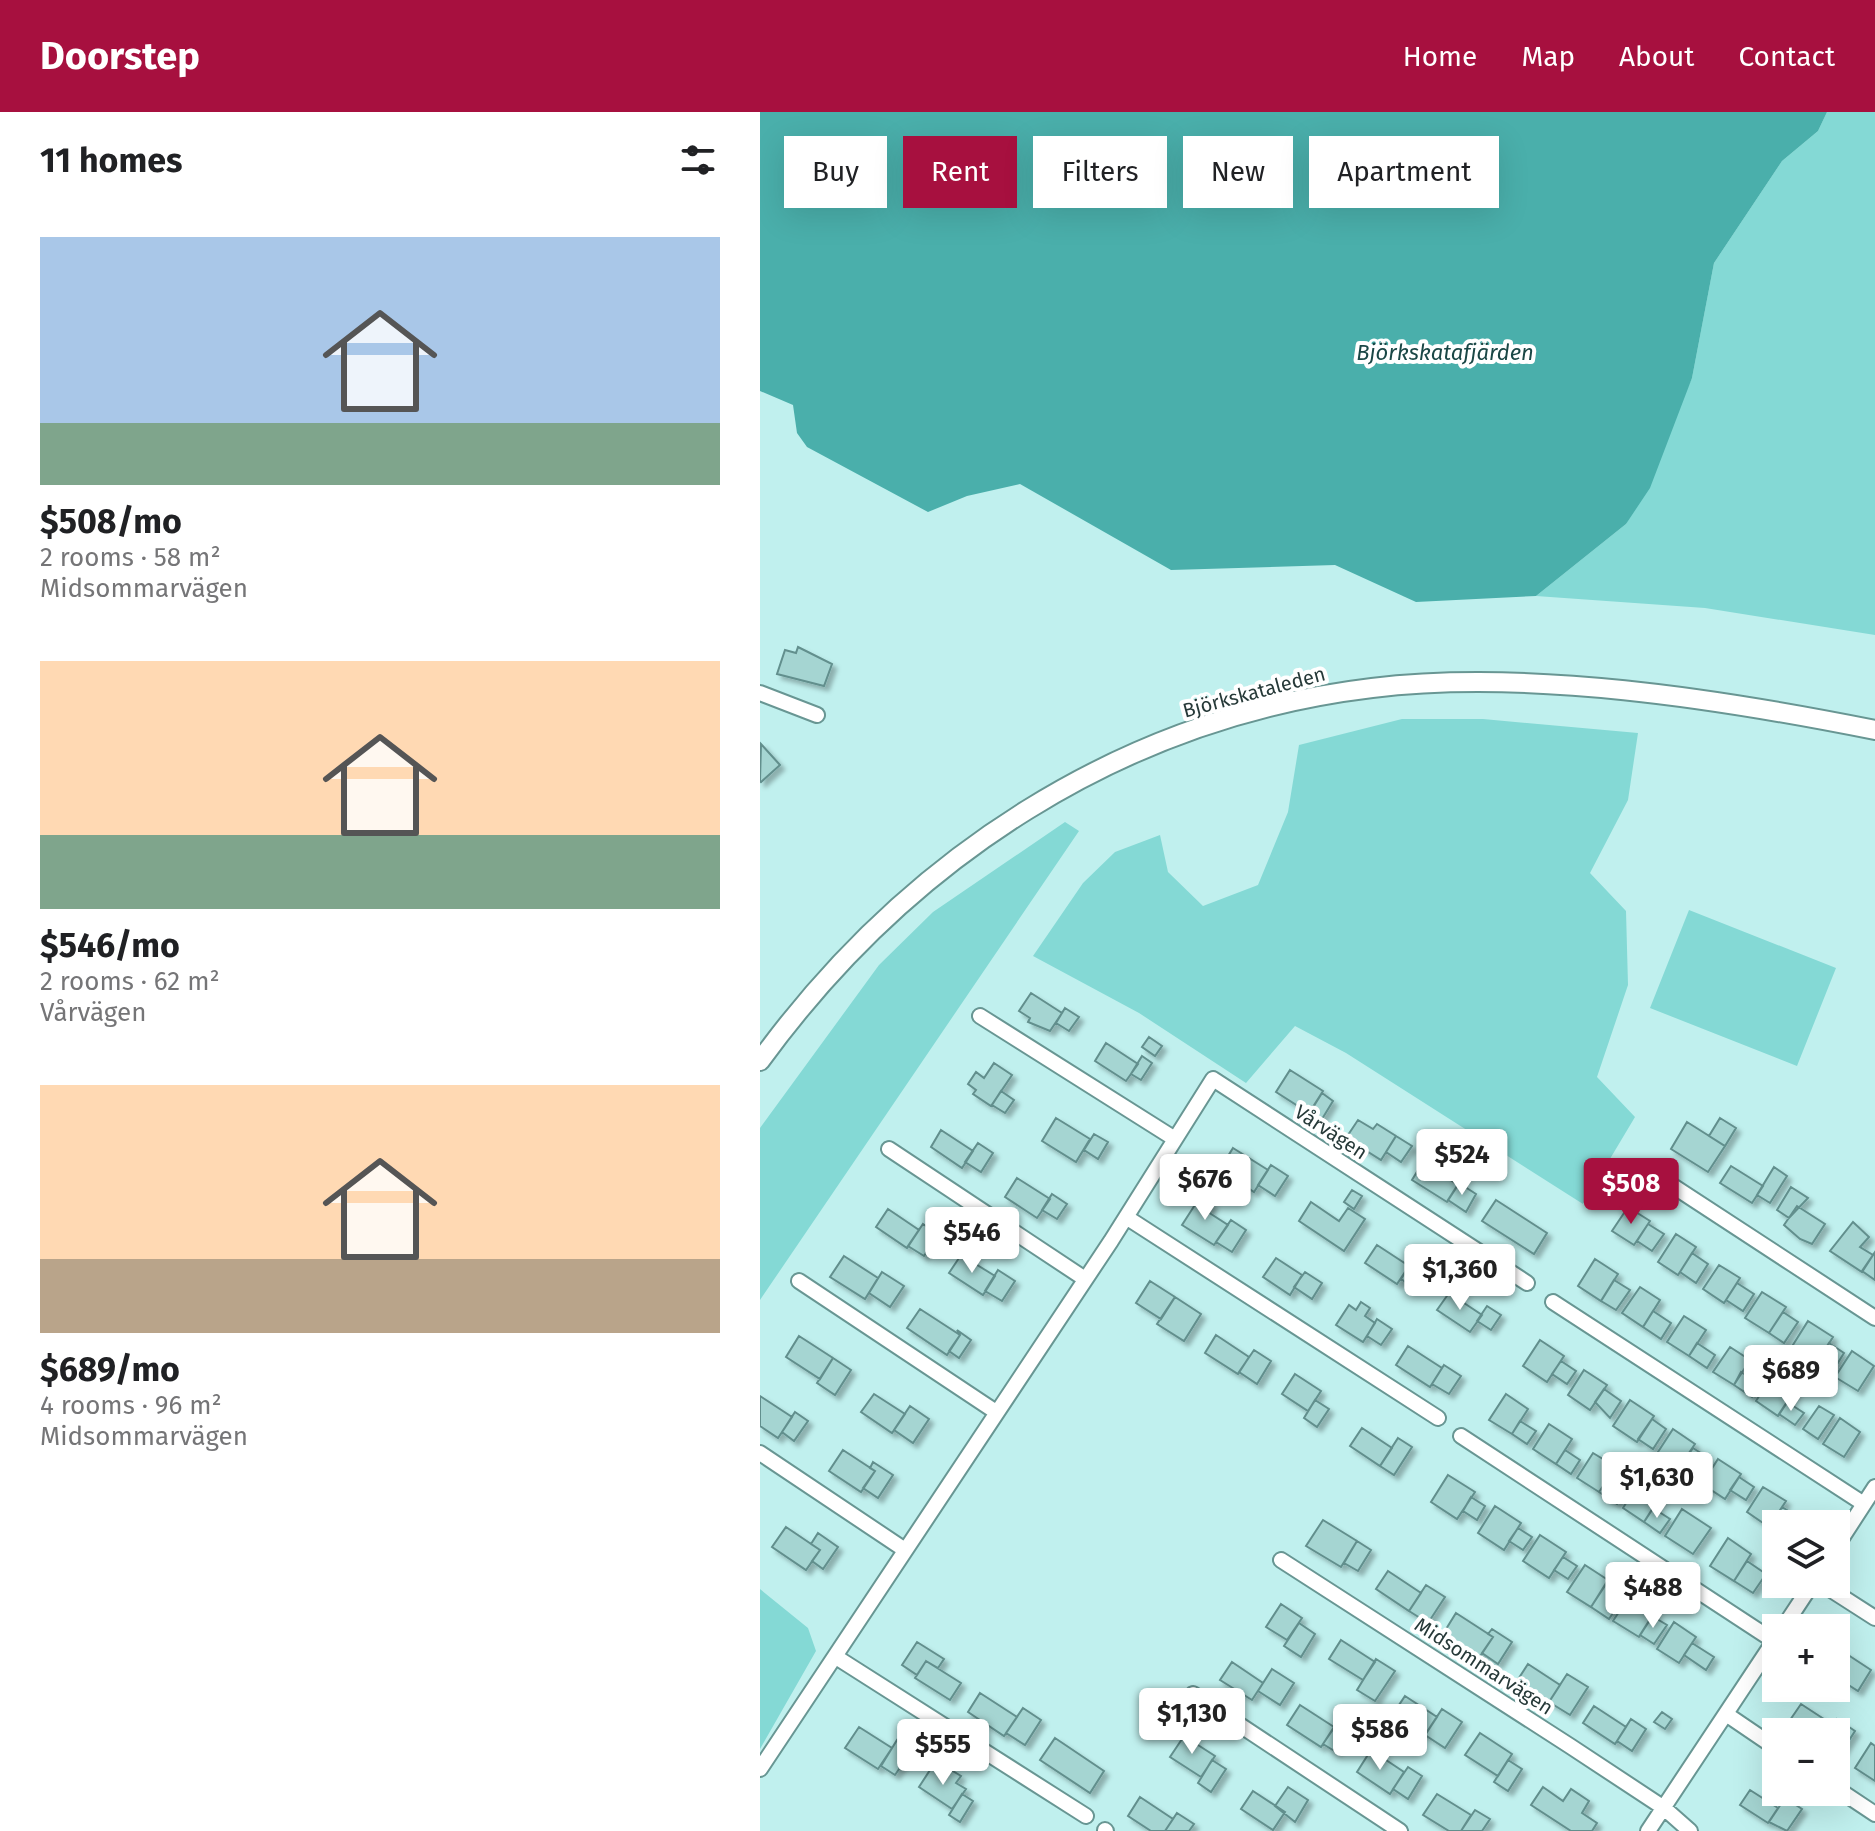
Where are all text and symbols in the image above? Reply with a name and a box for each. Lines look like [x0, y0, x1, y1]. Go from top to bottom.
text: Doorstep [40, 33, 200, 79]
text: Home [1403, 40, 1477, 73]
text: Map [1521, 40, 1575, 73]
text: About [1619, 40, 1694, 73]
text: Contact [1738, 40, 1835, 73]
chip: Buy [784, 136, 887, 208]
chip: Rent [903, 136, 1017, 208]
chip: Filters [1033, 136, 1167, 208]
chip: New [1183, 136, 1293, 208]
chip: Apartment [1309, 136, 1499, 208]
icon: filters [676, 138, 720, 182]
text: 11 homes [40, 140, 182, 181]
icon: home [308, 289, 452, 433]
water label: Björkskatafjärden [1356, 339, 1534, 366]
text: $508/mo [40, 501, 182, 542]
text: 2 rooms · 58 m² [40, 542, 221, 573]
text: Midsommarvägen [40, 573, 248, 604]
street label: Björkskataleden [1180, 661, 1328, 723]
icon: home [308, 713, 452, 857]
text: $546/mo [40, 925, 180, 966]
text: 2 rooms · 62 m² [40, 966, 220, 997]
text: Vårvägen [40, 997, 146, 1028]
street label: Vårvägen [1290, 1100, 1372, 1164]
pin: $524 [1415, 1129, 1509, 1197]
icon: home [308, 1137, 452, 1281]
text: $524 [1434, 1139, 1490, 1170]
pin: $676 [1158, 1154, 1252, 1222]
pin: $508 [1584, 1158, 1678, 1226]
text: $676 [1178, 1164, 1232, 1195]
text: $508 [1602, 1168, 1660, 1199]
pin: $546 [925, 1207, 1019, 1275]
text: $546 [943, 1217, 1001, 1248]
pin: $1,360 [1395, 1244, 1525, 1312]
text: $1,360 [1422, 1254, 1498, 1285]
pin: $689 [1744, 1345, 1838, 1413]
text: $689/mo [40, 1349, 180, 1390]
text: $689 [1762, 1355, 1820, 1386]
text: 4 rooms · 96 m² [40, 1390, 222, 1421]
text: Midsommarvägen [40, 1421, 248, 1452]
pin: $1,630 [1592, 1452, 1722, 1520]
text: $1,630 [1620, 1462, 1694, 1493]
map controls [1762, 1510, 1850, 1806]
button: layers [1762, 1510, 1850, 1598]
pin: $488 [1606, 1562, 1700, 1630]
text: $488 [1623, 1572, 1683, 1603]
street label: Midsommarvägen [1410, 1612, 1558, 1720]
button: + [1762, 1614, 1850, 1702]
pin: $1,130 [1127, 1688, 1257, 1756]
text: $1,130 [1157, 1698, 1227, 1729]
pin: $586 [1333, 1704, 1427, 1772]
text: $586 [1351, 1714, 1409, 1745]
button: − [1762, 1718, 1850, 1806]
pin: $555 [896, 1719, 990, 1787]
text: $555 [915, 1729, 971, 1760]

